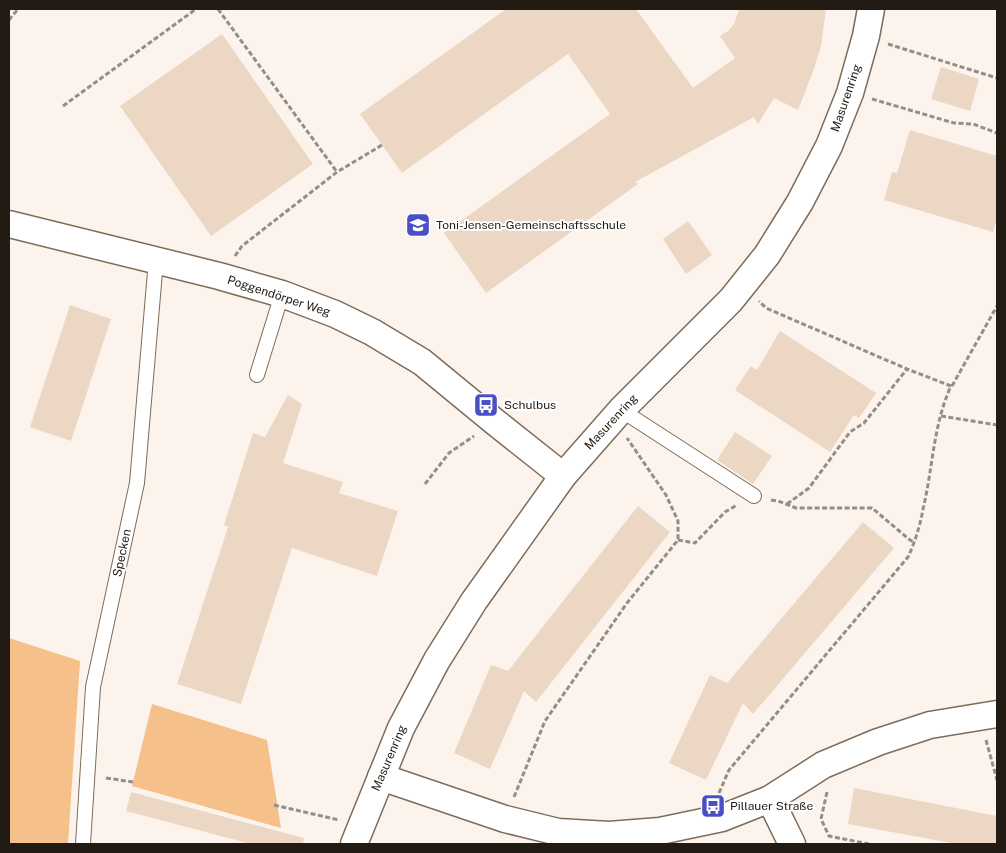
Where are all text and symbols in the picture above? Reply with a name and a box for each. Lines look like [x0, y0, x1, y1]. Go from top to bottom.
street label: Masurenring [828, 62, 864, 134]
school or university icon: Toni-Jensen-Gemeinschaftsschule [405, 212, 431, 238]
place label: Toni-Jensen-Gemeinschaftsschule [436, 218, 626, 232]
street label: Poggendörper Weg [226, 273, 332, 319]
street label: Masurenring [582, 391, 640, 453]
bus stop icon: Schulbus [473, 392, 499, 418]
place label: Schulbus [504, 398, 556, 412]
street label: Specken [110, 528, 134, 578]
street label: Masurenring [369, 723, 409, 793]
bus stop icon: Pillauer Straße [700, 793, 726, 819]
place label: Pillauer Straße [730, 799, 813, 813]

